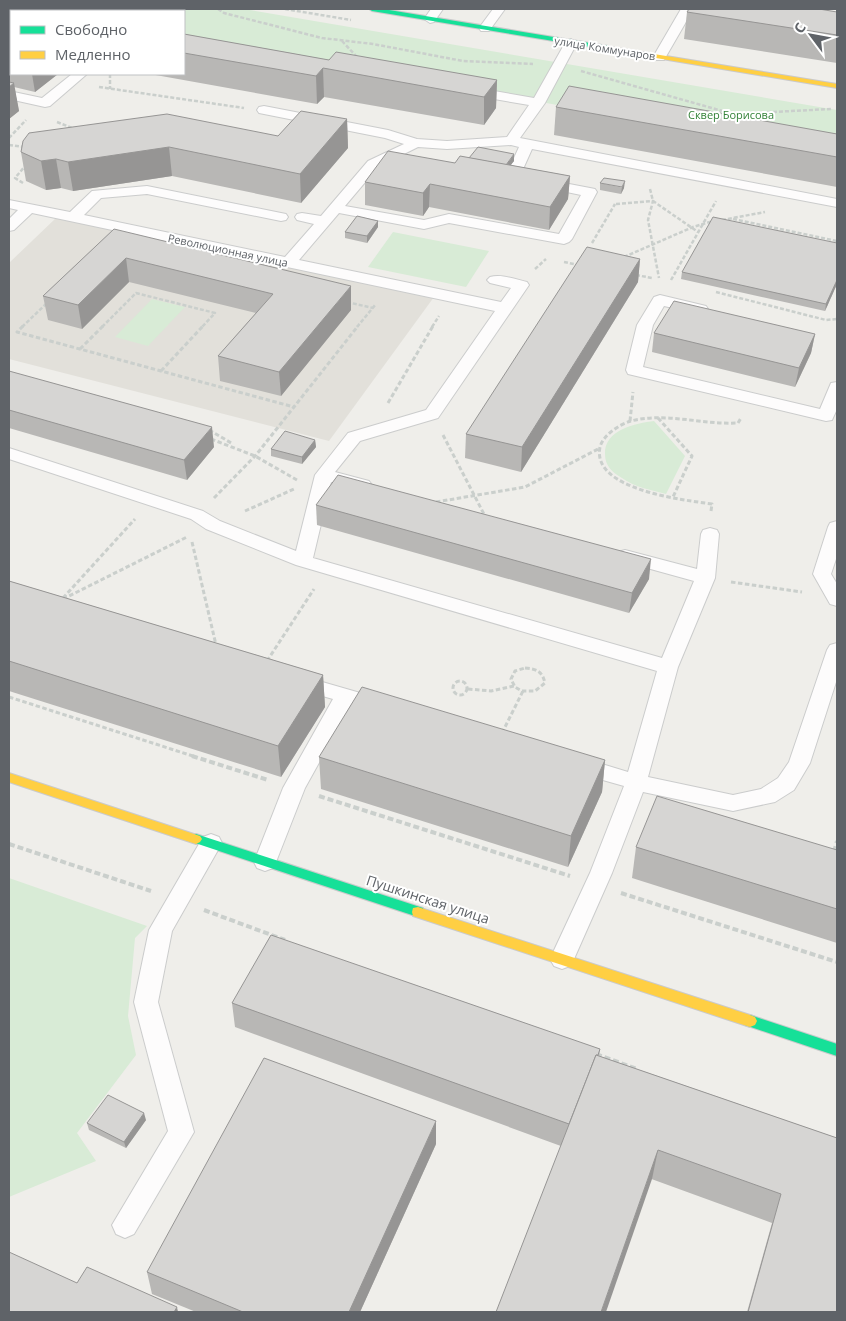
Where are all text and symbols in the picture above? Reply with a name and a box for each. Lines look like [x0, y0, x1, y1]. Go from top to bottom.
legend [10, 10, 185, 75]
north arrow [786, 10, 836, 60]
text: Свободно [55, 19, 127, 39]
text: С [789, 19, 810, 37]
street label: улица Коммунаров [553, 33, 657, 63]
text: Медленно [55, 44, 131, 64]
park label: Сквер Борисова [688, 107, 774, 122]
street label: Революционная улица [167, 230, 289, 270]
street label: Пушкинская улица [364, 870, 492, 928]

